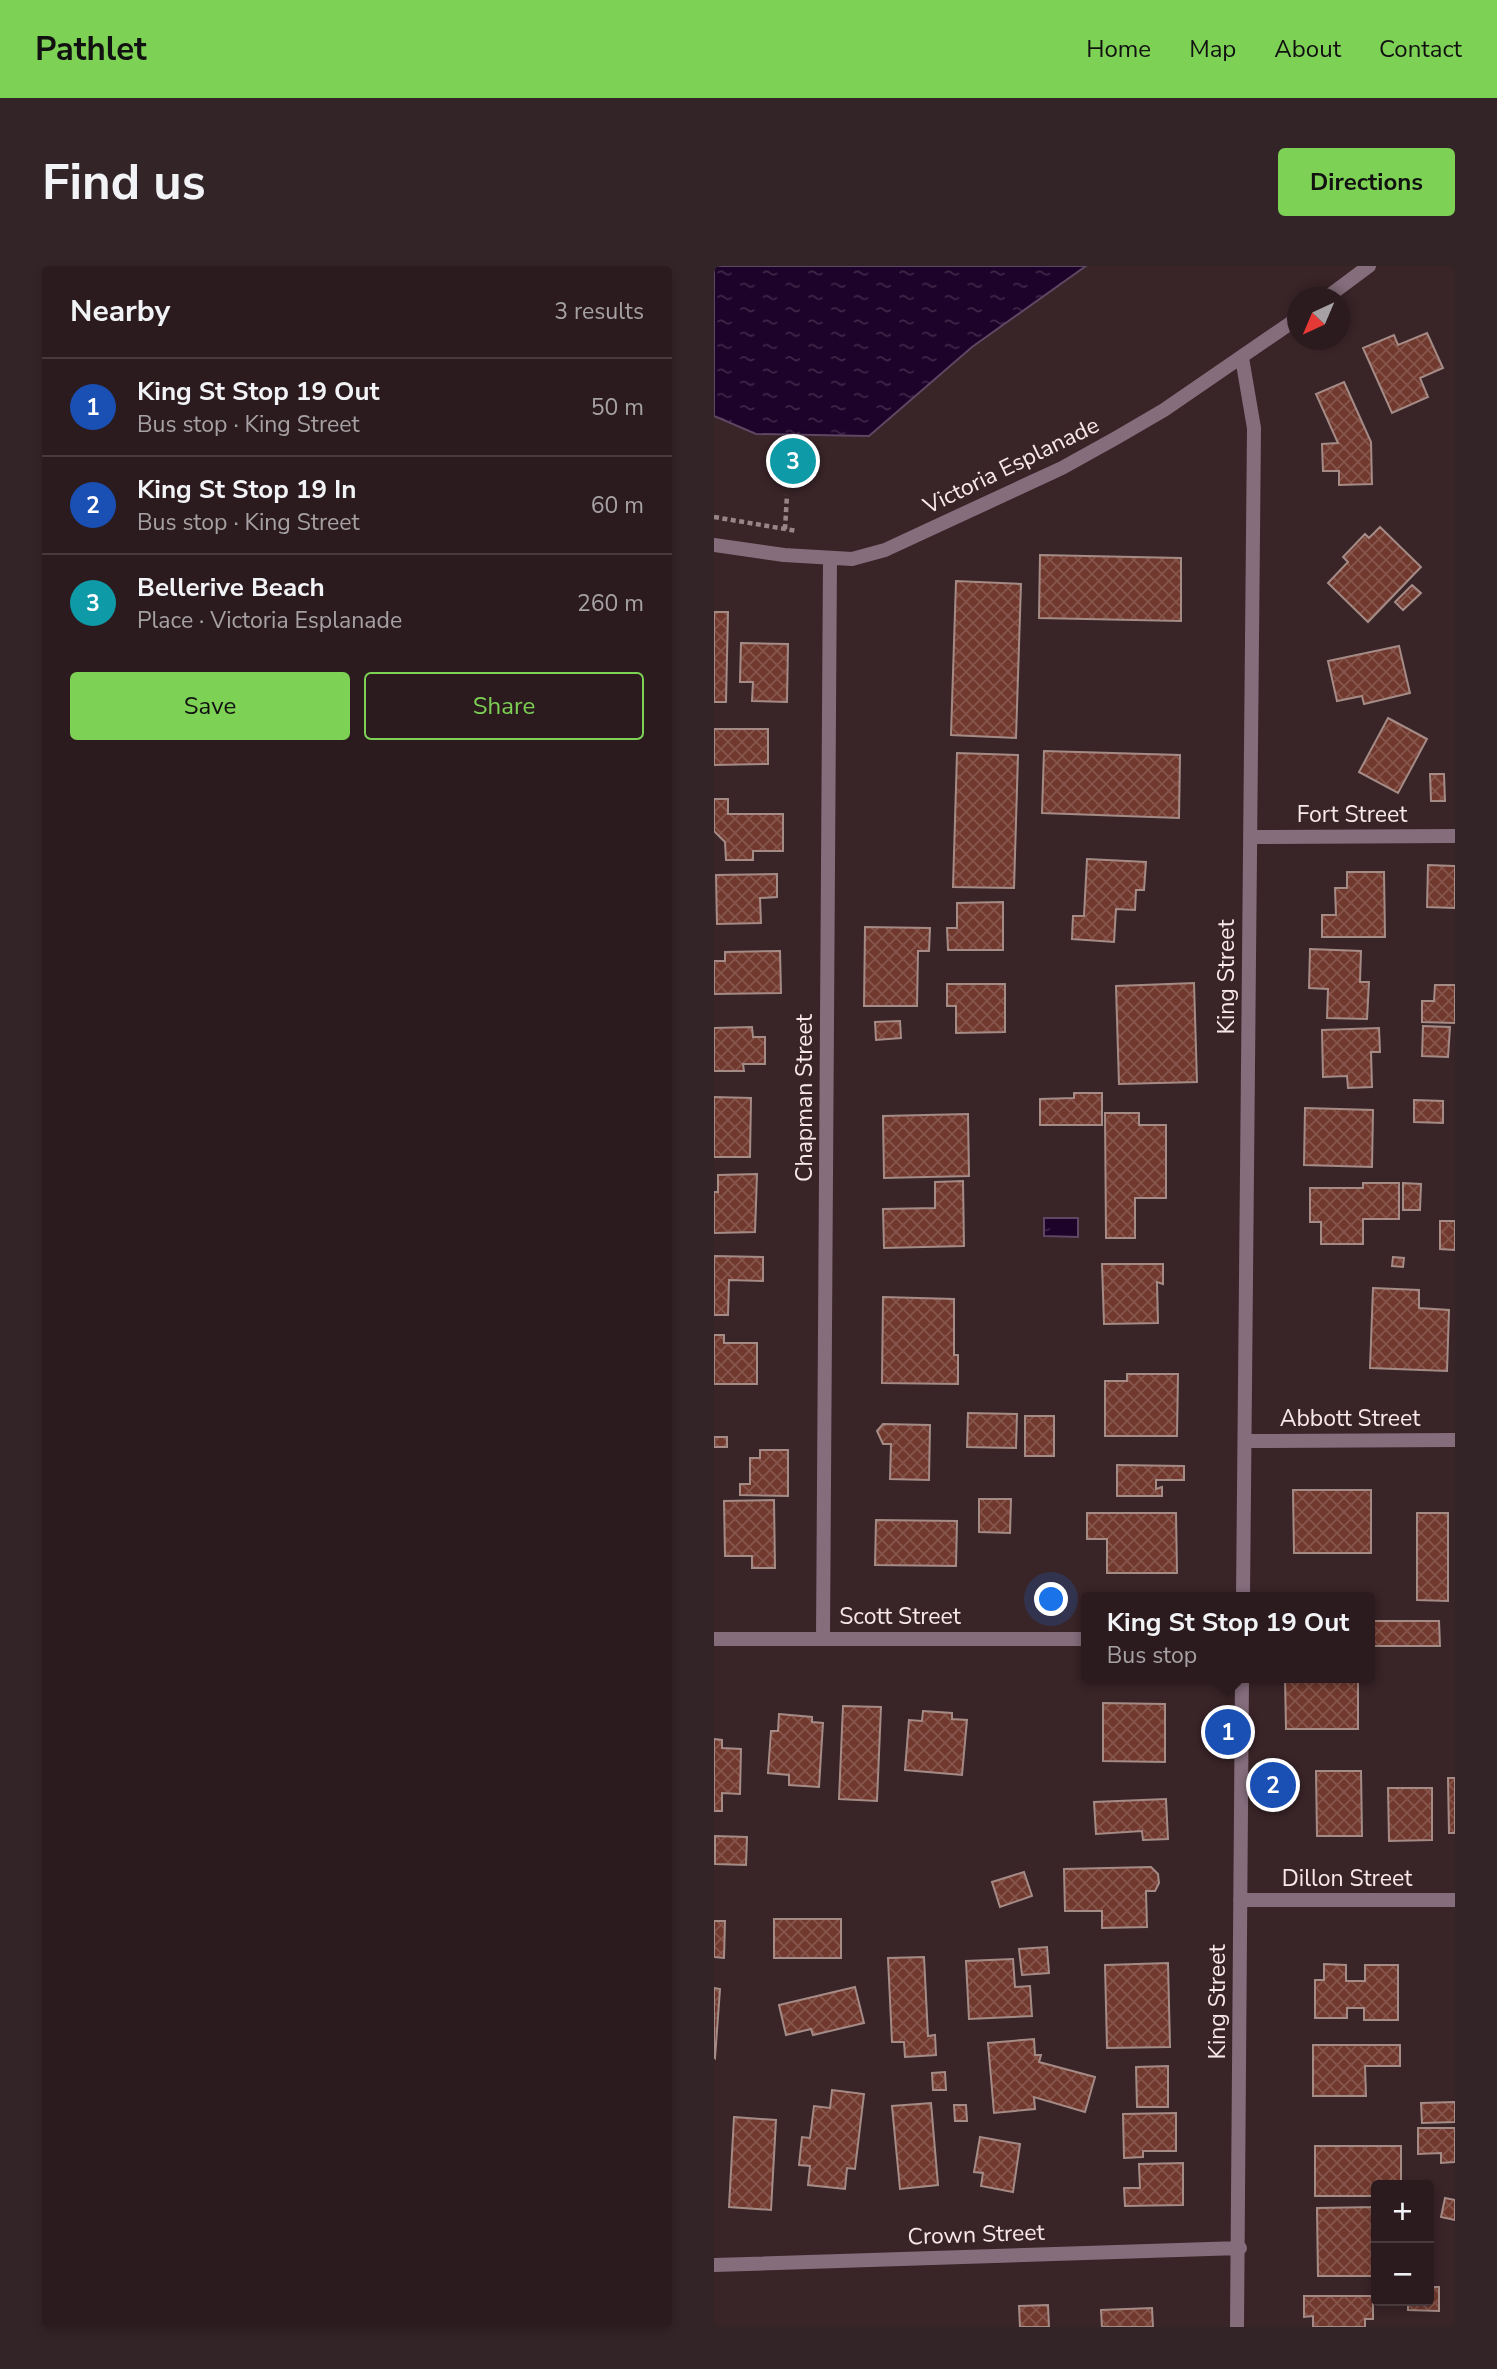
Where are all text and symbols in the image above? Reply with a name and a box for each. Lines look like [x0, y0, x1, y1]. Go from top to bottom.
text: Pathlet [35, 27, 147, 72]
text: Home [1086, 33, 1151, 65]
text: Map [1189, 33, 1236, 65]
text: About [1274, 33, 1341, 65]
text: Contact [1379, 33, 1462, 65]
button: Directions [1278, 148, 1455, 216]
text: Find us [42, 149, 206, 216]
north arrow [1287, 287, 1350, 350]
text: Nearby [70, 291, 170, 332]
text: 3 results [554, 296, 644, 327]
text: King St Stop 19 Out [137, 374, 380, 409]
text: 1 [86, 392, 100, 423]
text: 50 m [591, 392, 644, 423]
text: Bus stop · King Street [137, 409, 360, 440]
street label: Victoria Esplanade [917, 409, 1104, 522]
pin: 3 [770, 435, 816, 487]
text: King St Stop 19 In [137, 472, 357, 507]
text: 2 [86, 490, 100, 521]
text: 60 m [591, 490, 644, 521]
text: Bus stop · King Street [137, 507, 360, 538]
text: Bellerive Beach [137, 570, 325, 605]
text: 3 [86, 588, 100, 619]
text: 260 m [577, 588, 644, 619]
text: Place · Victoria Esplanade [137, 605, 402, 636]
button: Save [70, 672, 350, 740]
button: Share [364, 672, 644, 740]
street label: Fort Street [1297, 799, 1408, 830]
street label: King Street [1211, 919, 1242, 1034]
street label: Chapman Street [789, 1013, 820, 1182]
street label: Abbott Street [1280, 1403, 1421, 1434]
your location [1034, 1582, 1068, 1616]
popup [1081, 1592, 1375, 1683]
street label: Scott Street [839, 1601, 962, 1632]
text: King St Stop 19 Out [1107, 1605, 1349, 1640]
text: Bus stop [1107, 1640, 1197, 1671]
pin: 1 [1205, 1706, 1251, 1758]
pin: 2 [1250, 1759, 1296, 1811]
street label: Dillon Street [1282, 1863, 1413, 1894]
street label: King Street [1202, 1944, 1233, 2059]
map controls [1371, 2180, 1434, 2306]
button: + [1371, 2180, 1434, 2243]
street label: Crown Street [907, 2217, 1046, 2252]
button: − [1371, 2243, 1434, 2306]

